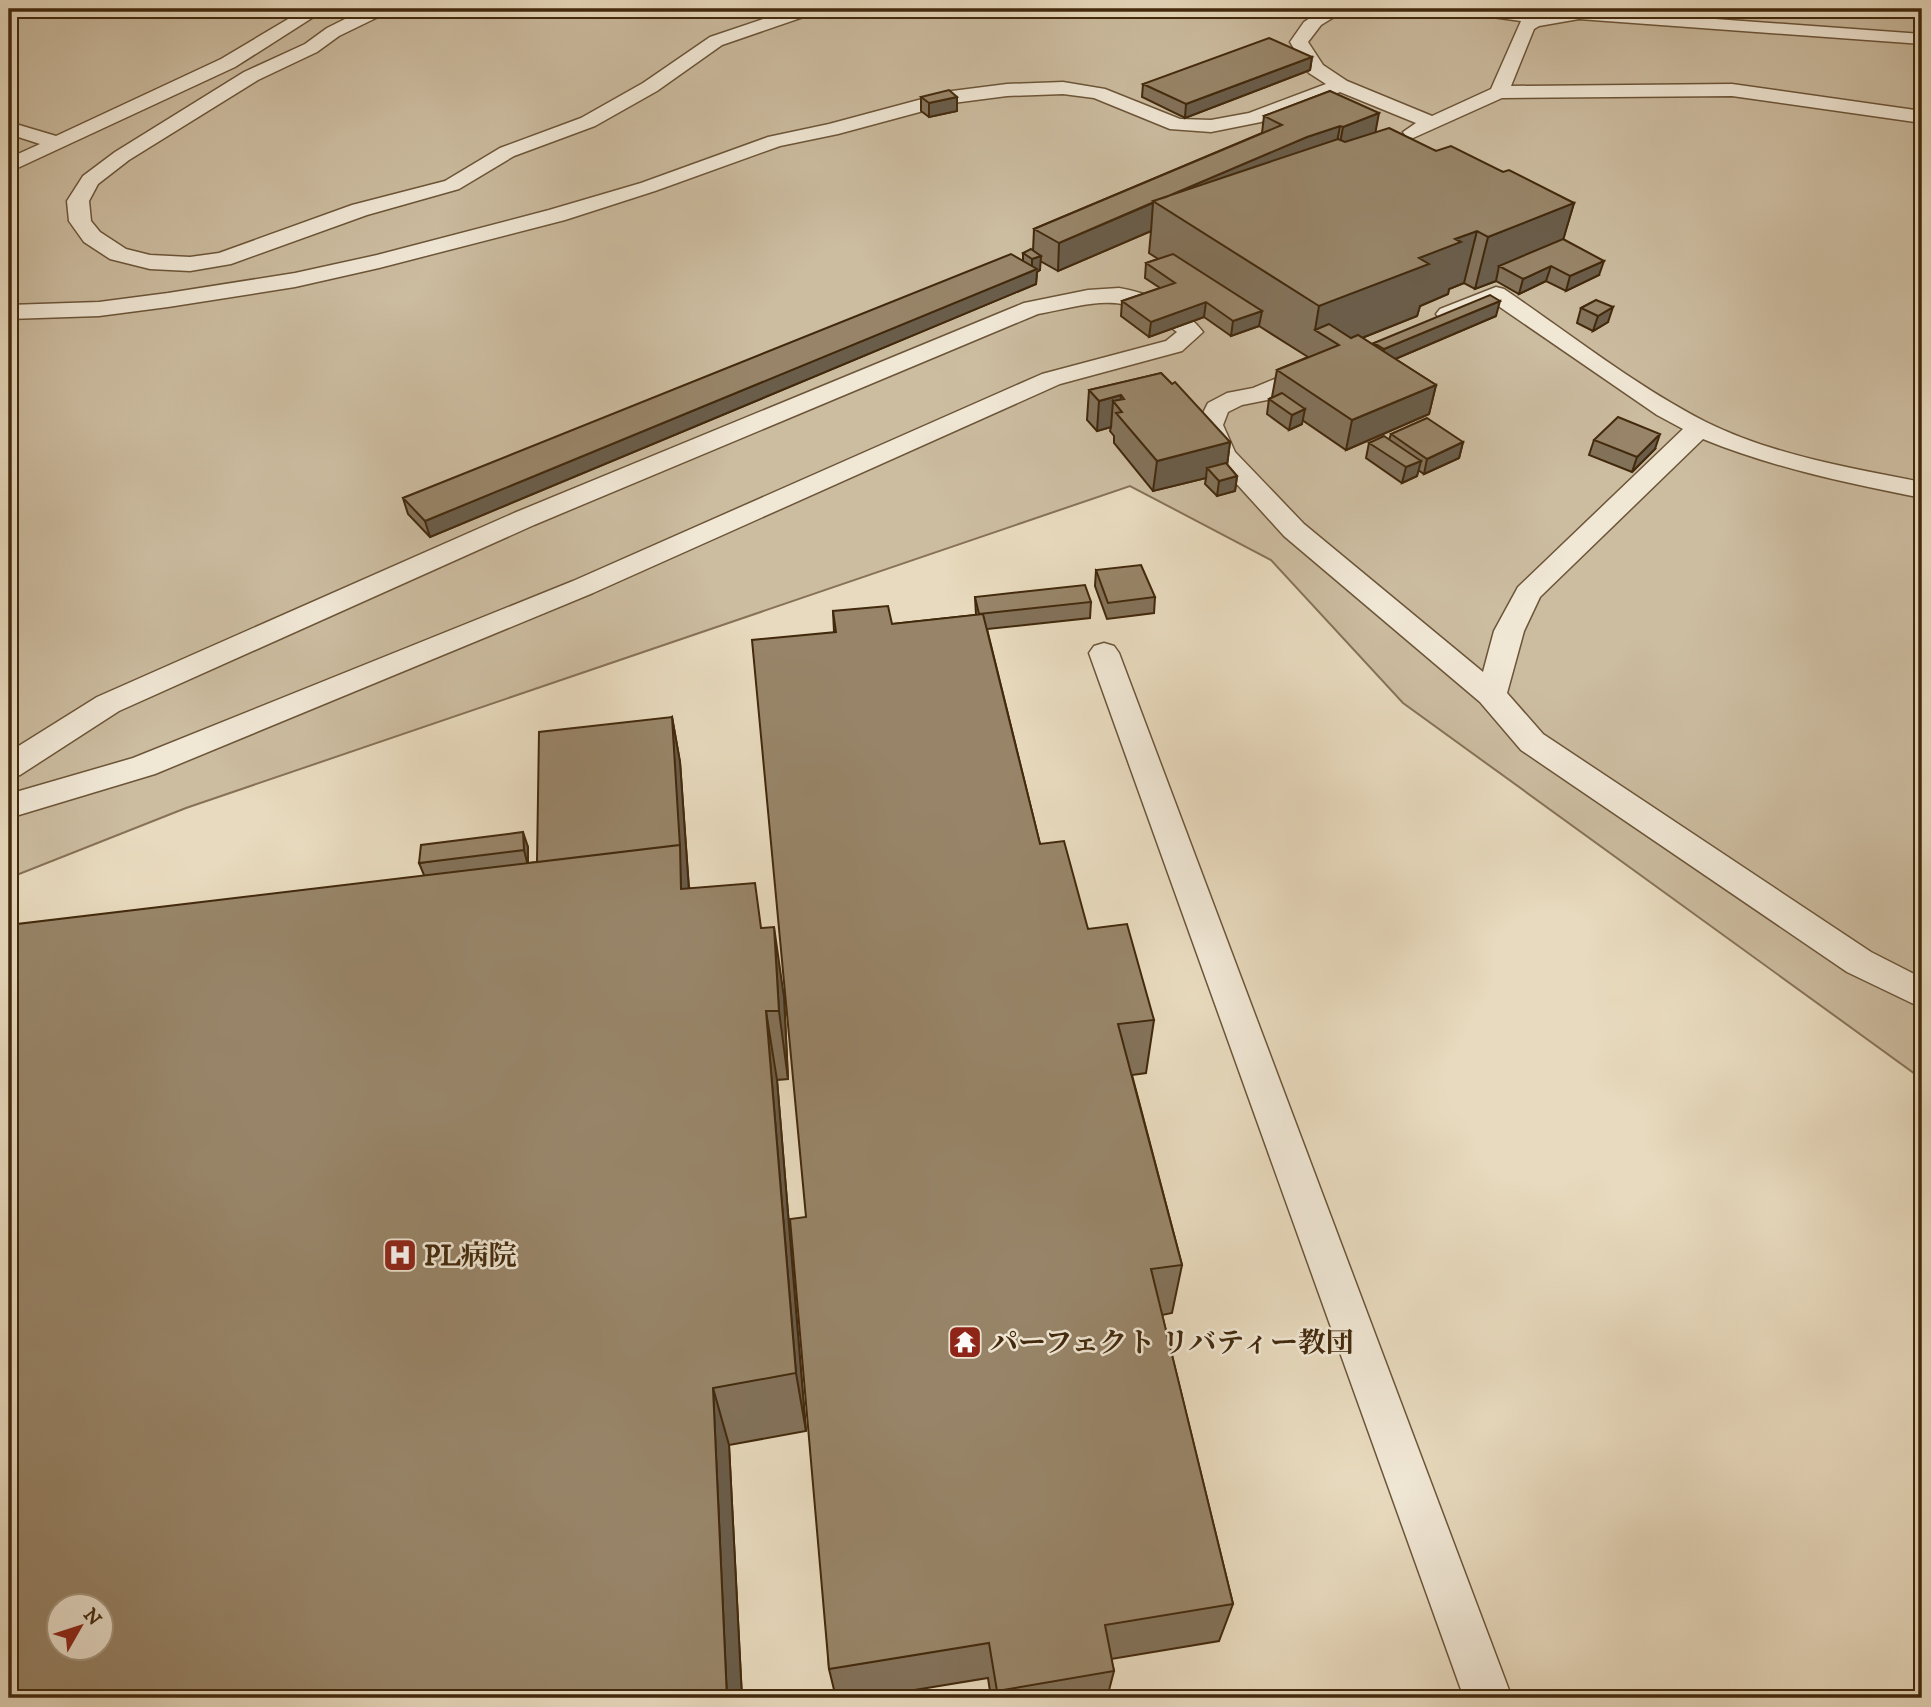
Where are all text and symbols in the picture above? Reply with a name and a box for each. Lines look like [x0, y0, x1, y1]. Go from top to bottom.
hospital icon: PL病院 [381, 1236, 419, 1274]
place label: PL病院 [424, 1239, 516, 1274]
temple icon: パーフェクト リバティー教団 [946, 1323, 984, 1361]
place label: パーフェクト リバティー教団 [990, 1326, 1354, 1361]
north arrow [46, 1592, 116, 1662]
text: N [78, 1604, 106, 1631]

